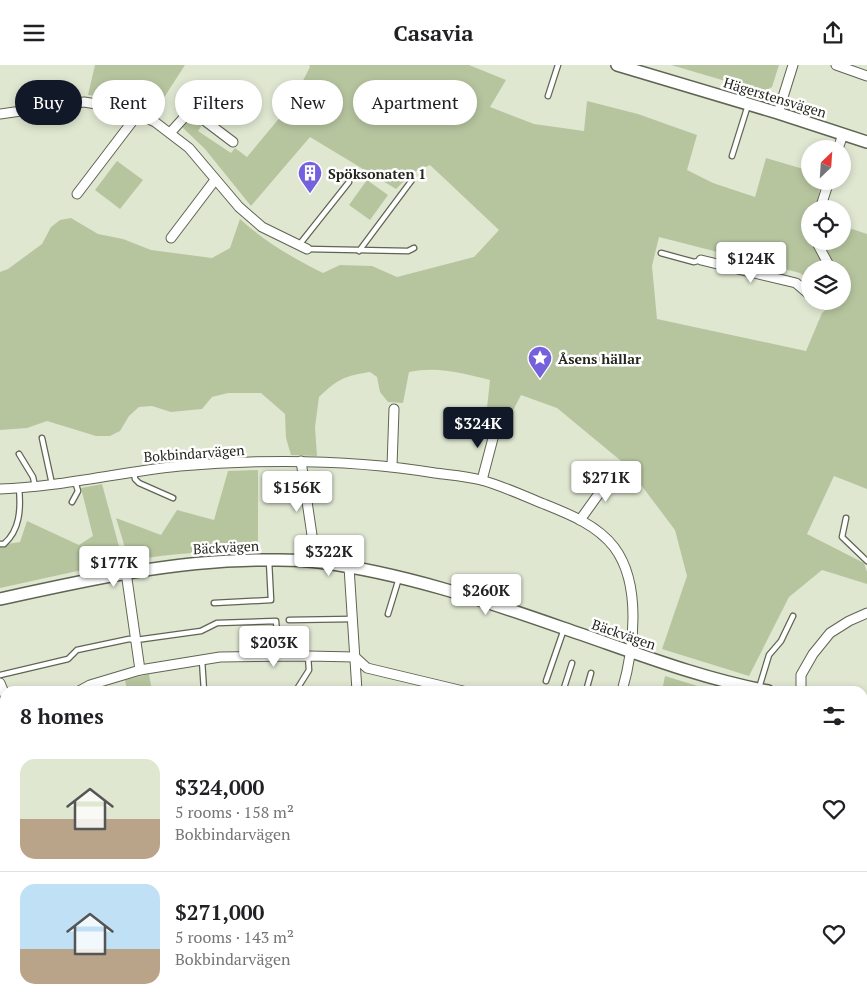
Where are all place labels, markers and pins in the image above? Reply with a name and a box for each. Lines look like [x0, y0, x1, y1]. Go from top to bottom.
building icon: Spöksonaten 1 [297, 160, 323, 194]
place label: Spöksonaten 1 [328, 164, 426, 183]
pin: $124K [716, 241, 786, 284]
place icon: Åsens hällar [527, 345, 553, 379]
place label: Åsens hällar [558, 349, 641, 368]
pin: $324K [443, 407, 513, 449]
pin: $271K [571, 461, 641, 503]
pin: $156K [262, 471, 332, 513]
pin: $322K [294, 535, 364, 577]
pin: $177K [79, 545, 149, 588]
pin: $260K [451, 573, 521, 616]
pin: $203K [239, 625, 309, 668]

